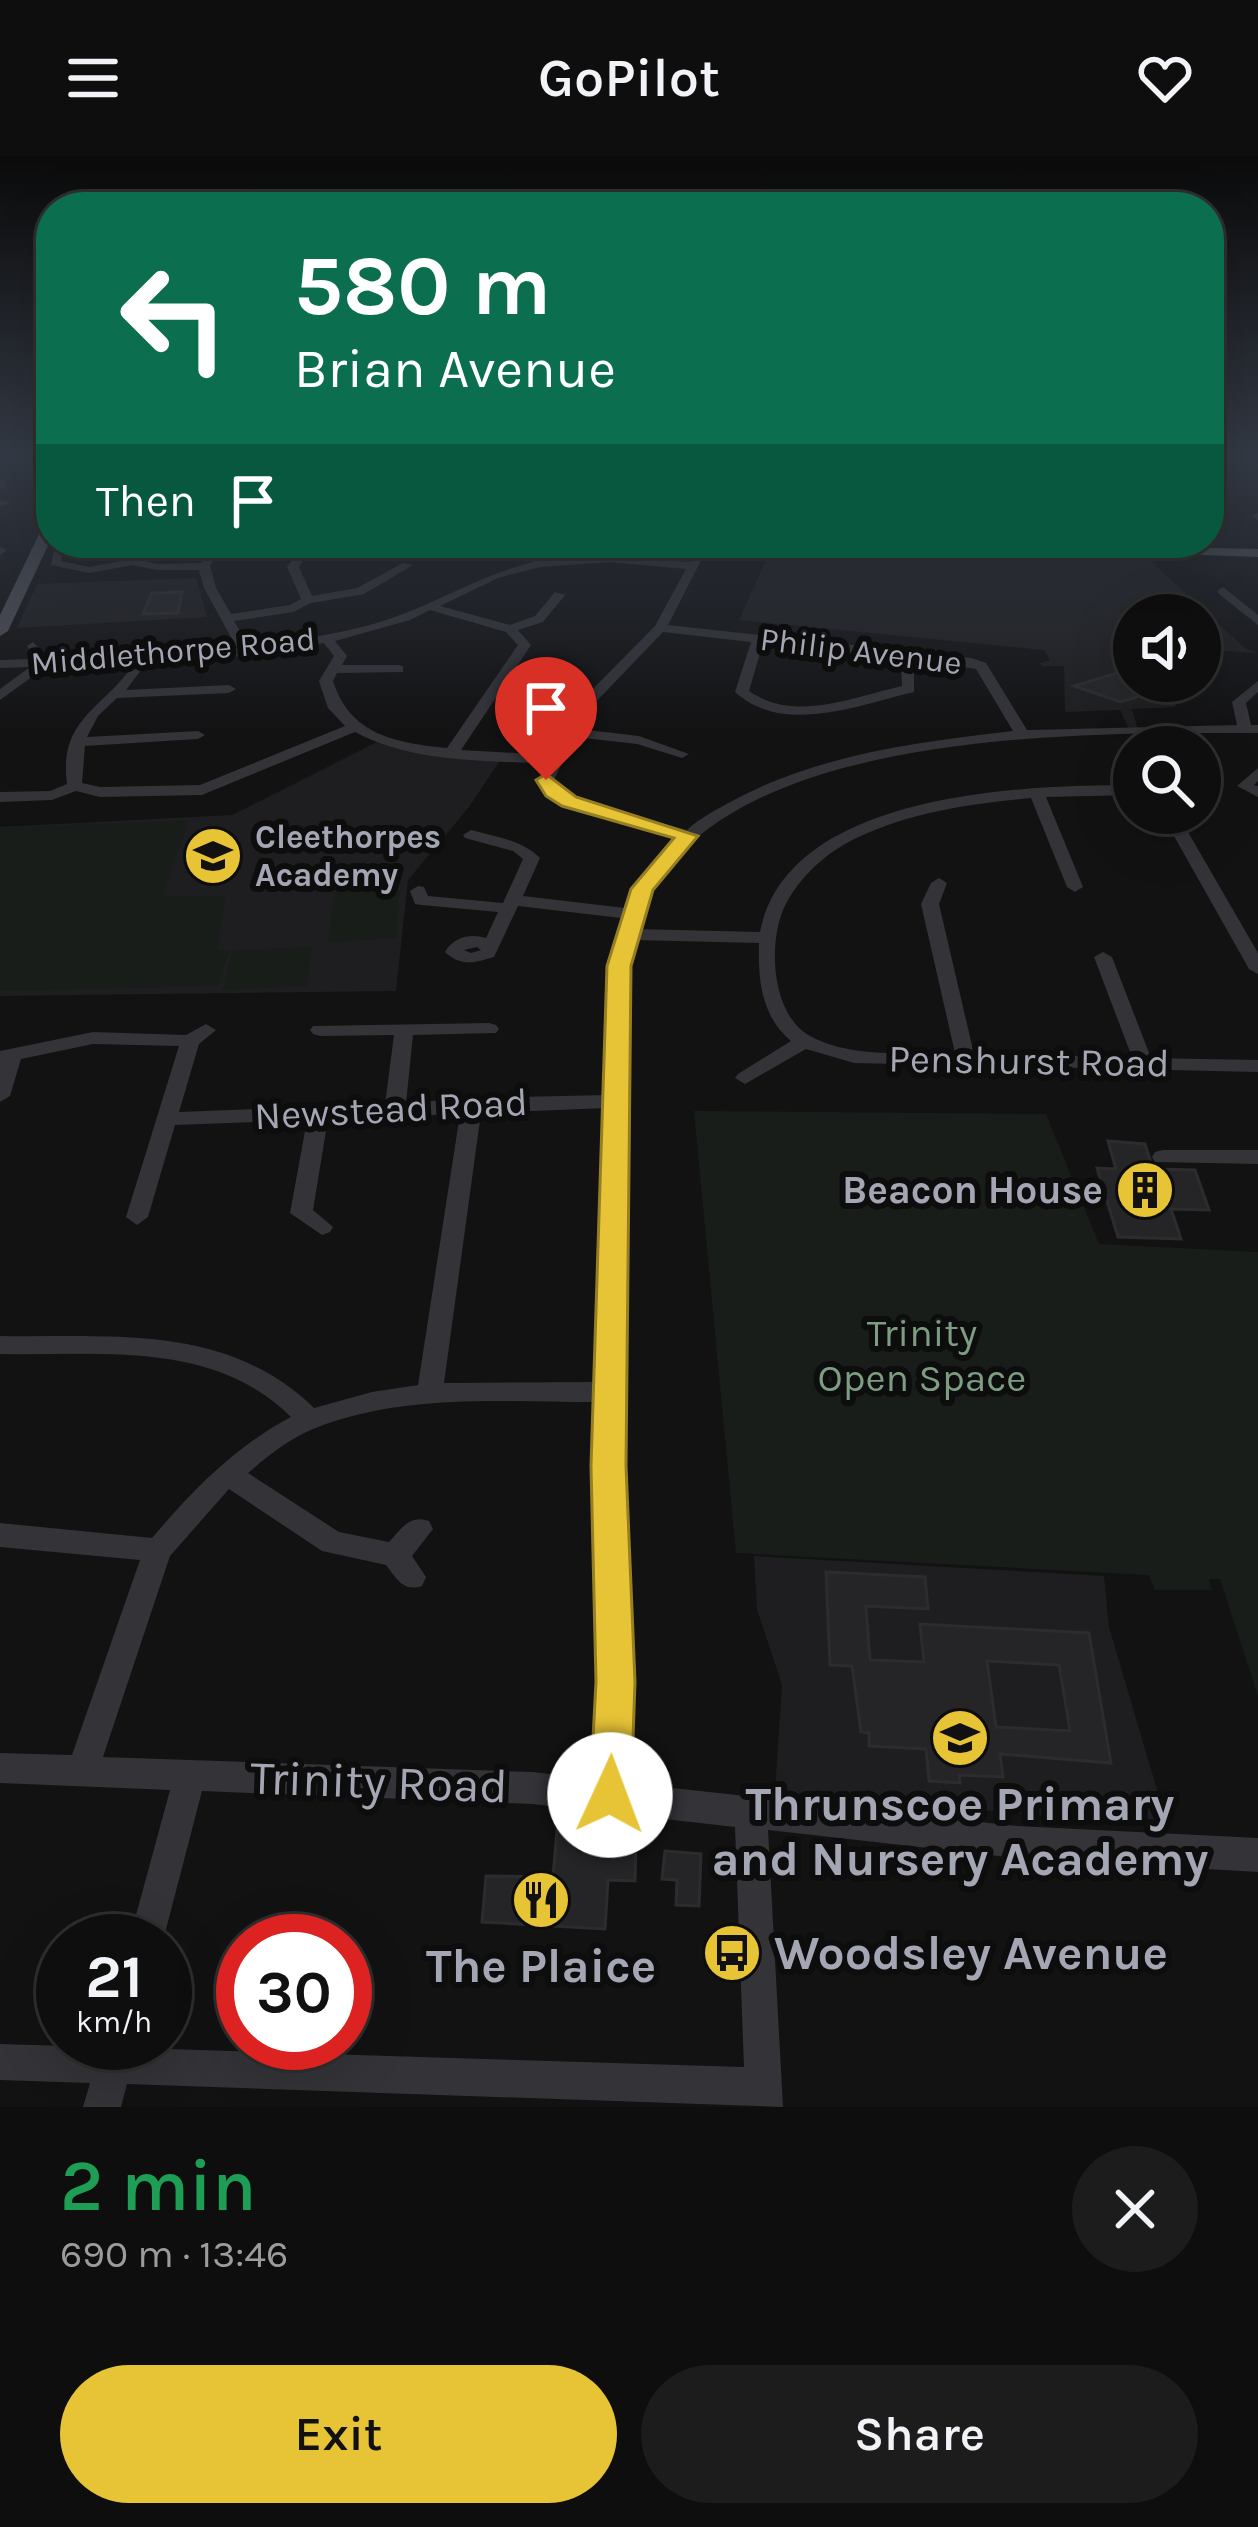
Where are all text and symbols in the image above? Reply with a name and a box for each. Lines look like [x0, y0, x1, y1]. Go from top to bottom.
icon: menu [60, 45, 126, 111]
icon: heart [1132, 45, 1198, 111]
text: GoPilot [538, 46, 720, 110]
text: 580 m [294, 237, 551, 335]
icon: left [96, 240, 252, 396]
text: Brian Avenue [294, 337, 616, 401]
icon: arrive [220, 468, 286, 534]
text: Then [96, 475, 196, 527]
map controls [1113, 594, 1221, 834]
button: sound [1113, 594, 1221, 702]
street label: Middlethorpe Road [29, 620, 317, 682]
street label: Philip Avenue [758, 620, 964, 682]
pin [495, 657, 597, 780]
icon: arrive [513, 675, 579, 741]
button: search [1113, 726, 1221, 834]
place label: Cleethorpes Academy [255, 818, 441, 894]
school or university icon: Cleethorpes Academy [182, 825, 244, 887]
street label: Penshurst Road [888, 1036, 1170, 1086]
street label: Newstead Road [253, 1079, 529, 1139]
building icon: Beacon House [1114, 1159, 1176, 1221]
place label: Beacon House [842, 1167, 1103, 1213]
park label: Trinity Open Space [818, 1310, 1026, 1401]
school or university icon: Thrunscoe Primary and Nursery Academy [929, 1707, 991, 1769]
position arrow [547, 1732, 673, 1858]
street label: Trinity Road [249, 1750, 509, 1815]
place label: Thrunscoe Primary and Nursery Academy [711, 1776, 1209, 1887]
restaurant icon: The Plaice [510, 1869, 572, 1931]
speed limit sign: 30 [216, 1914, 372, 2070]
bus stop icon: Woodsley Avenue [701, 1922, 763, 1984]
place label: Woodsley Avenue [774, 1925, 1168, 1981]
place label: The Plaice [426, 1938, 656, 1994]
text: 21 [85, 1942, 143, 2012]
text: km/h [76, 2004, 152, 2040]
text: 2 min [60, 2144, 257, 2228]
button: close [1072, 2146, 1198, 2272]
text: 690 m · 13:46 [60, 2231, 288, 2277]
button: Exit [60, 2365, 617, 2503]
button: Share [641, 2365, 1198, 2503]

